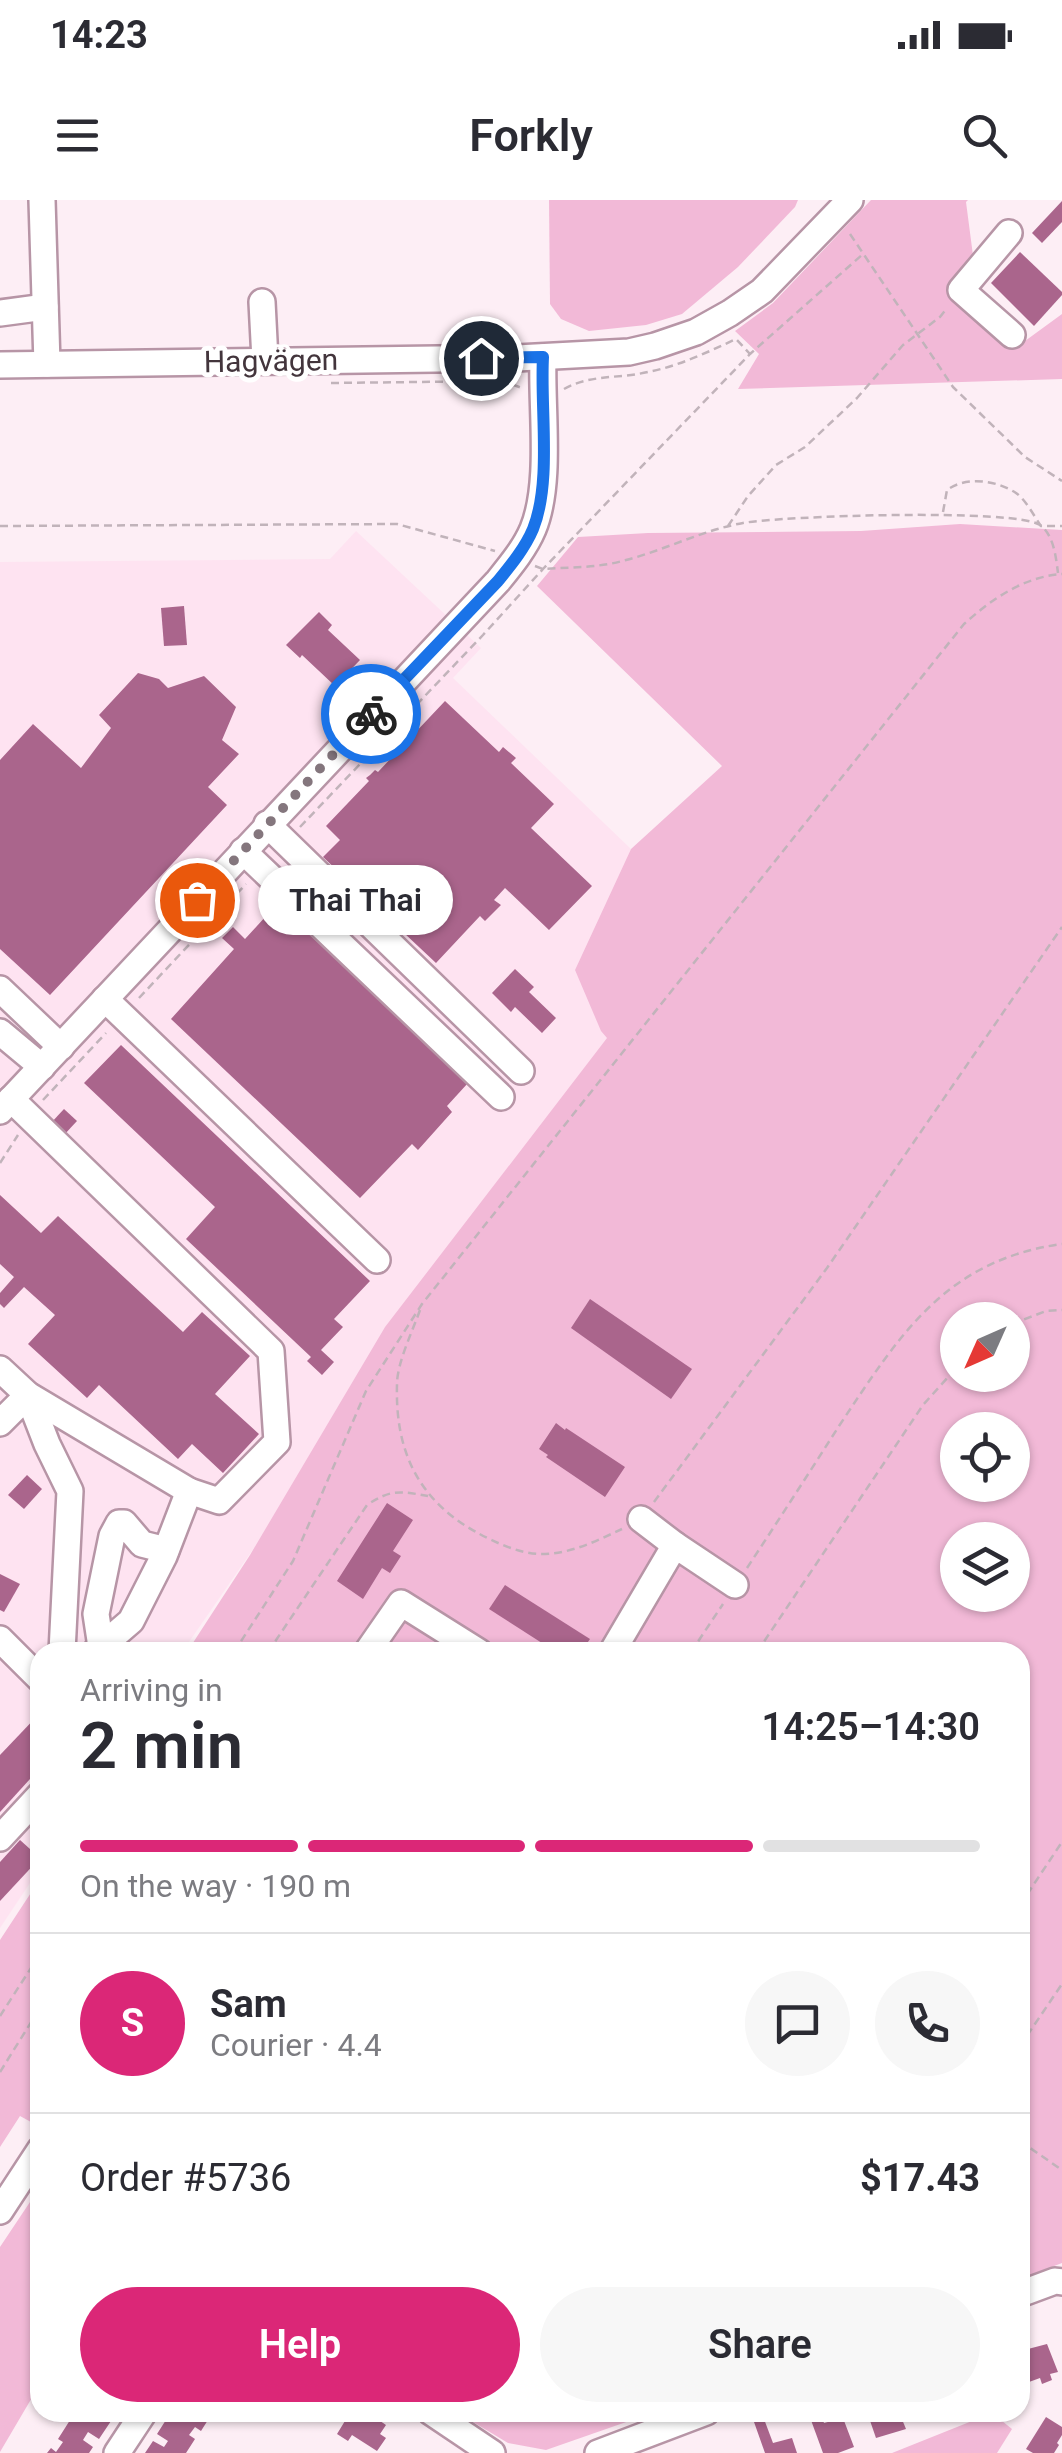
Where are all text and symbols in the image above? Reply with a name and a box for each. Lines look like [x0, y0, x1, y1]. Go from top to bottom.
text: 14:23 [50, 13, 148, 57]
icon: menu [50, 108, 105, 163]
icon: search [957, 108, 1012, 163]
text: Forkly [469, 109, 593, 162]
pin [439, 316, 524, 401]
icon: home [454, 331, 509, 386]
street label: Hagvägen [203, 342, 339, 379]
courier [321, 664, 421, 764]
icon: bike [344, 687, 399, 742]
pin [155, 858, 240, 943]
callout: Thai Thai [257, 865, 452, 935]
icon: bag [170, 873, 225, 928]
text: Thai Thai [289, 881, 422, 919]
north arrow [940, 1302, 1030, 1392]
map controls [940, 1302, 1030, 1612]
button: locate [940, 1412, 1030, 1502]
button: layers [940, 1522, 1030, 1612]
text: Arriving in [80, 1671, 223, 1709]
text: 14:25–14:30 [761, 1705, 980, 1749]
text: 2 min [80, 1708, 243, 1784]
text: On the way · 190 m [80, 1867, 351, 1905]
button: chat [745, 1971, 850, 2076]
button: phone [875, 1971, 980, 2076]
text: Sam [210, 1982, 287, 2026]
text: S [121, 2001, 144, 2045]
text: Courier · 4.4 [210, 2026, 382, 2064]
text: Order #5736 [80, 2156, 291, 2200]
text: $17.43 [860, 2156, 980, 2200]
button: Help [80, 2287, 520, 2402]
button: Share [540, 2287, 980, 2402]

